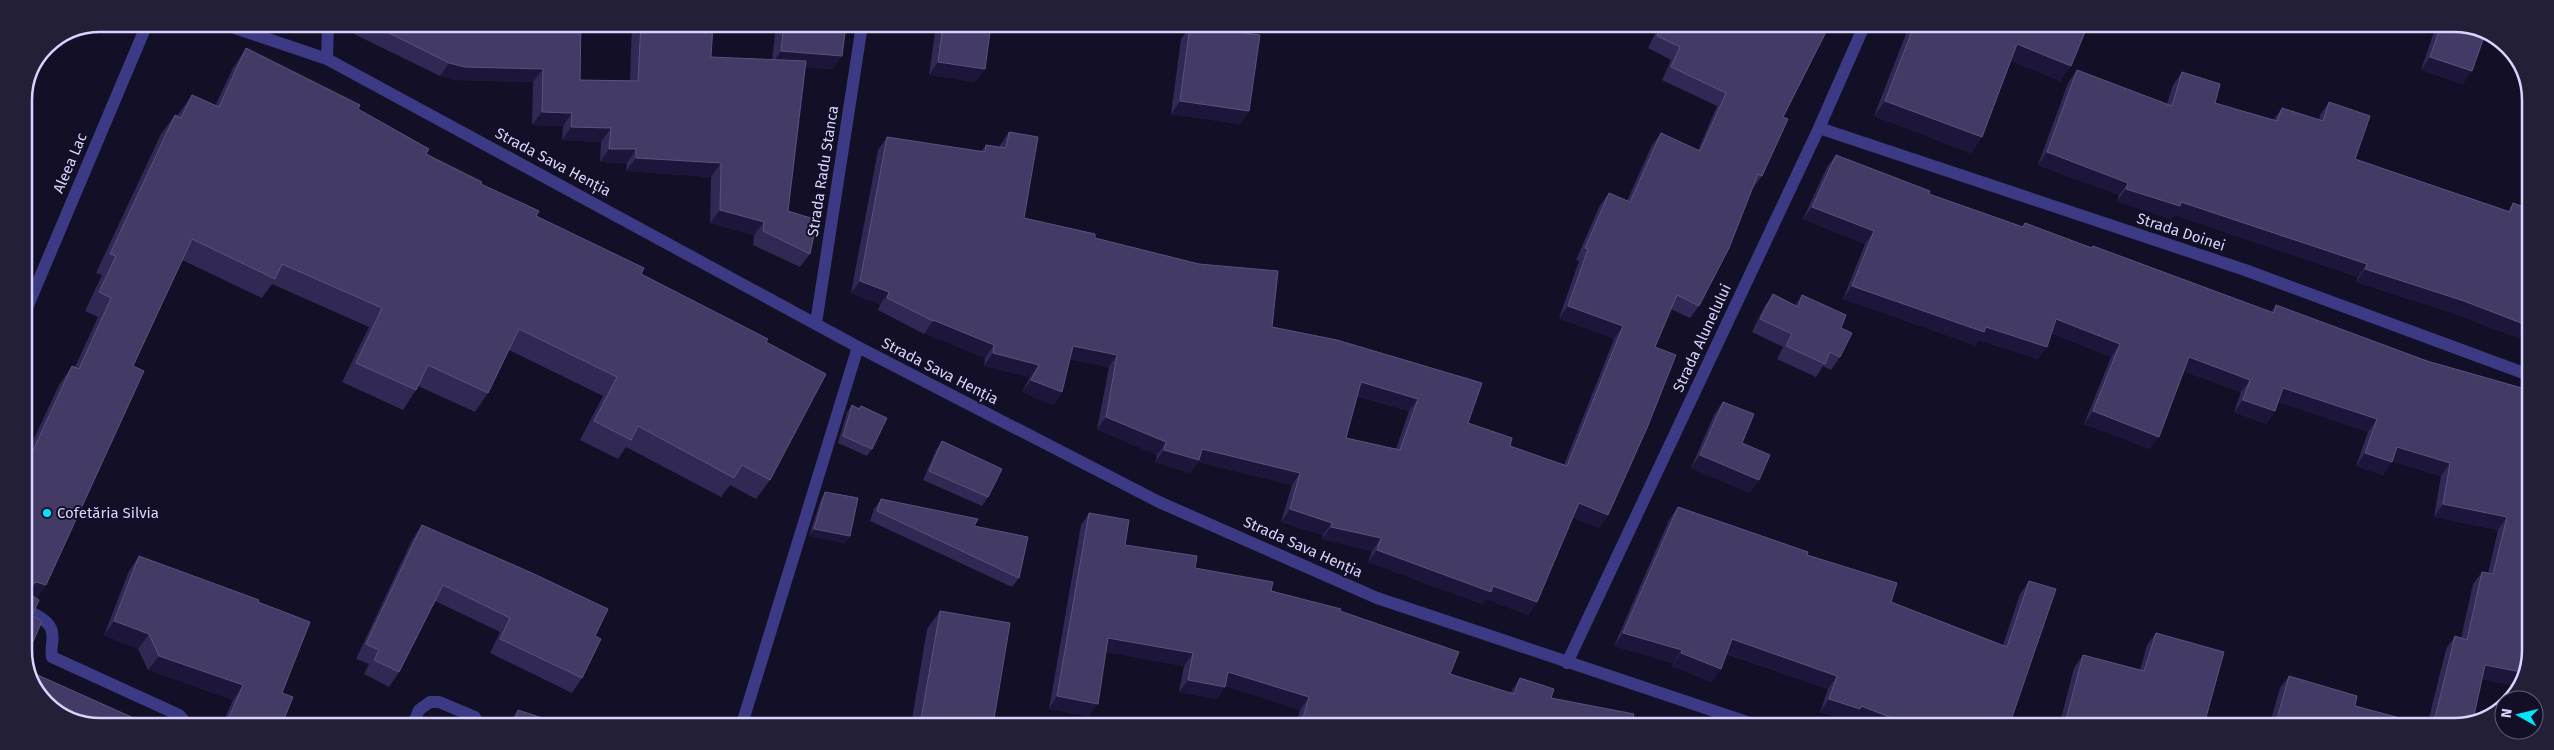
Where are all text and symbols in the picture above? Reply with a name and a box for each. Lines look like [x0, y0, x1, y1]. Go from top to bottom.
street label: Strada Radu Stanca [804, 104, 842, 238]
street label: Strada Sava Henția [492, 124, 614, 201]
street label: Aleea Lac [49, 130, 91, 196]
street label: Strada Doinei [2134, 209, 2228, 255]
street label: Strada Alunelului [1669, 281, 1735, 395]
street label: Strada Sava Henția [878, 334, 1001, 409]
place label: Cofetăria Silvia [57, 504, 159, 522]
marker: Cofetăria Silvia [41, 507, 53, 519]
street label: Strada Sava Henția [1240, 513, 1365, 582]
north arrow [2494, 690, 2544, 740]
text: N [2498, 707, 2516, 719]

